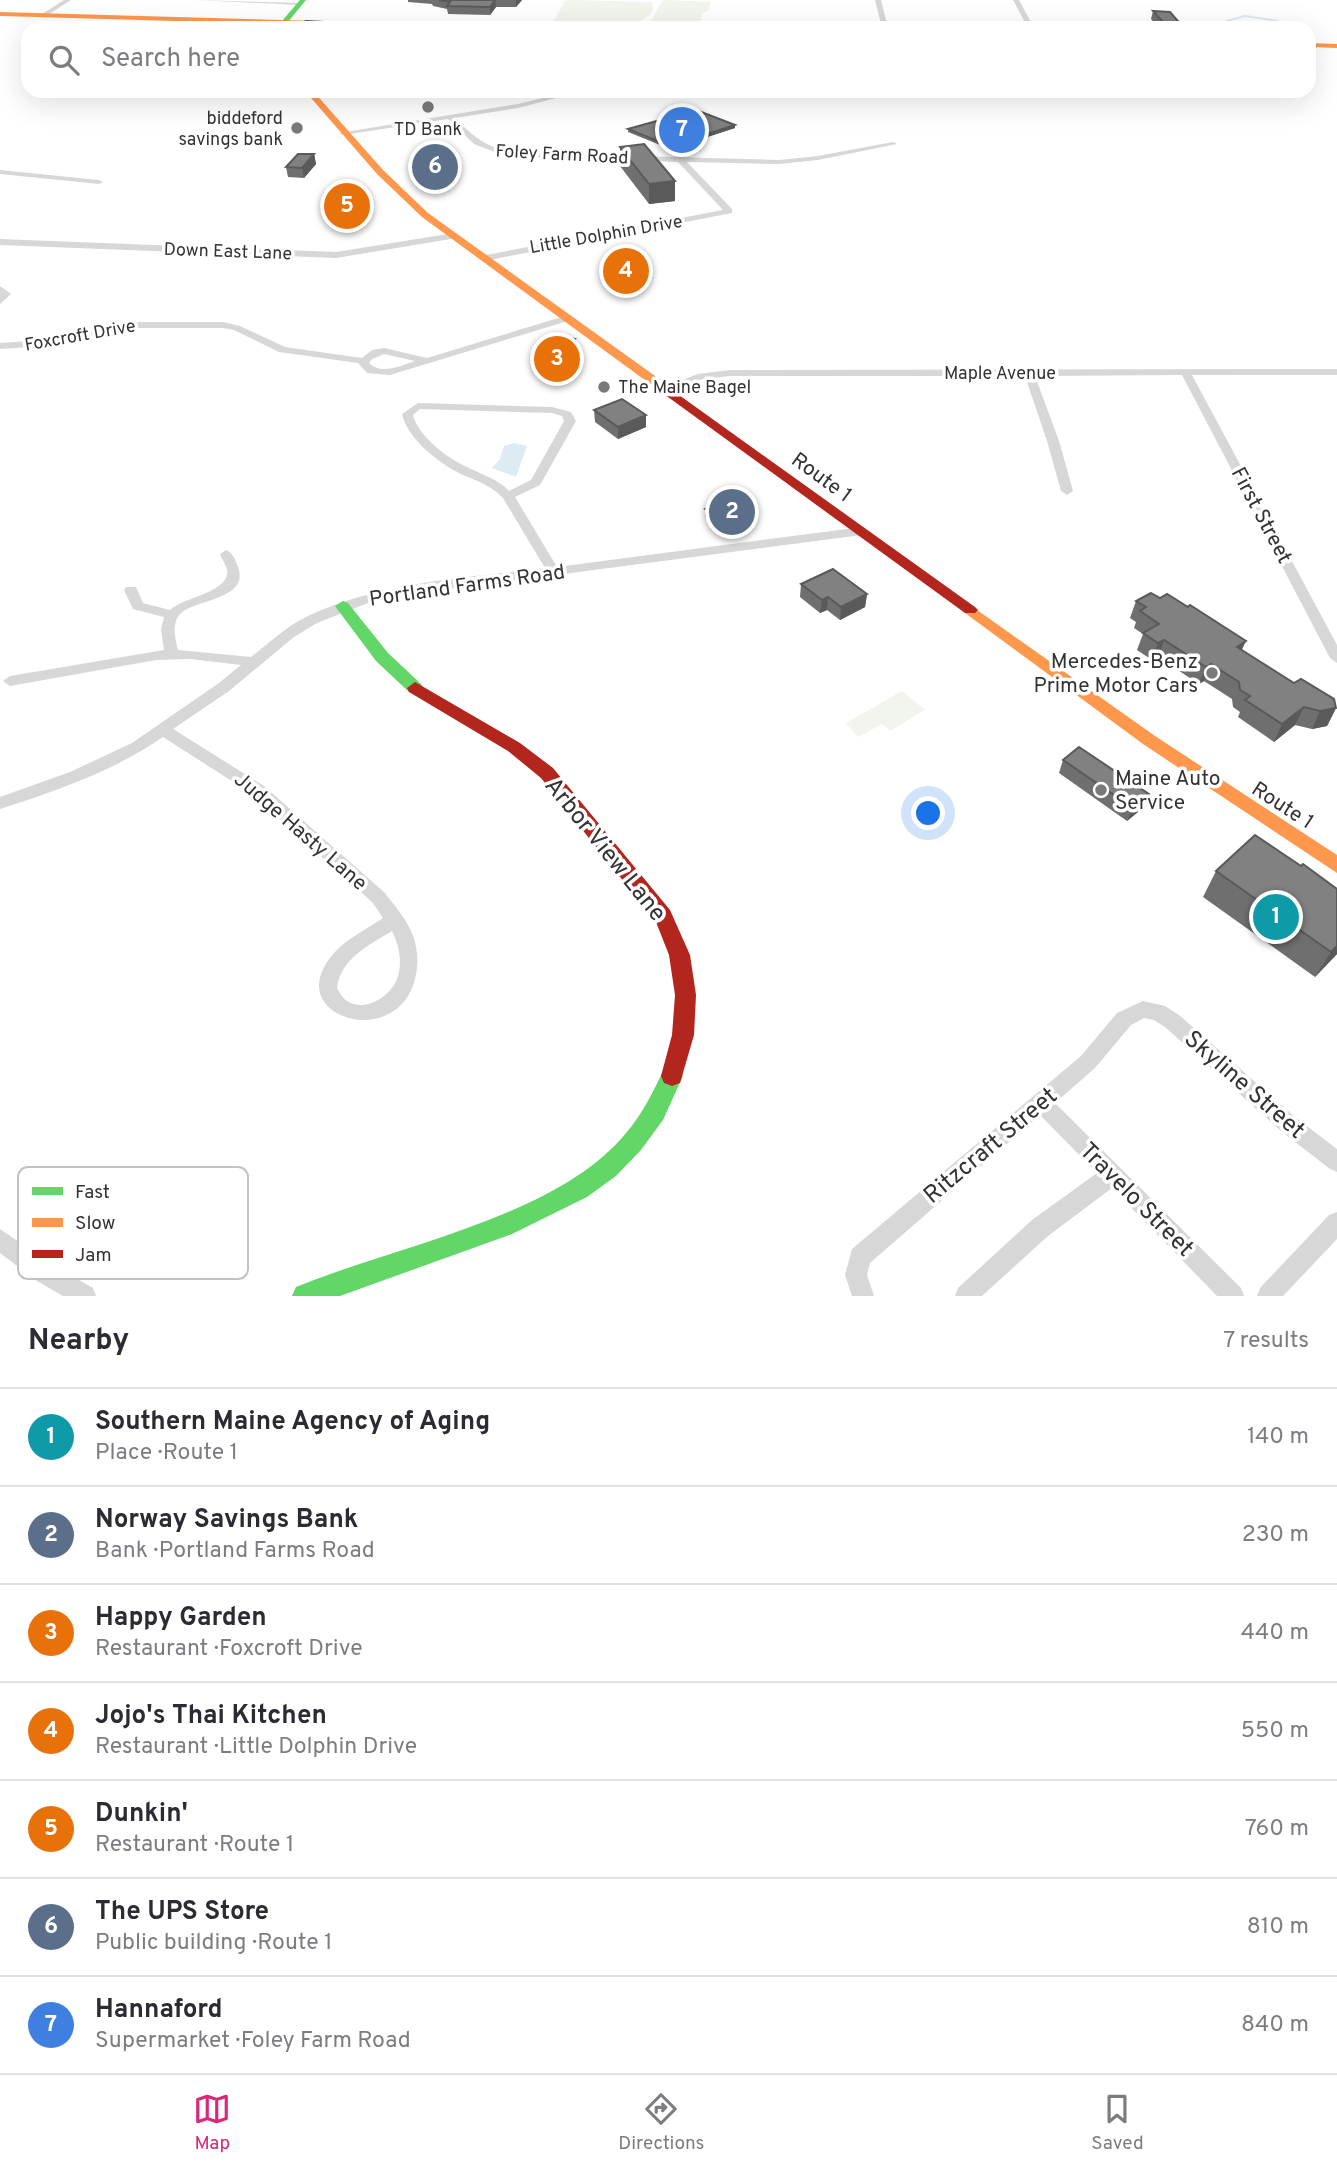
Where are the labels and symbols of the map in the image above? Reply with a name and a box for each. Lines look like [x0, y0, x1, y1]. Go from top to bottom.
marker: TD Bank [420, 99, 436, 115]
pin: 7 [659, 104, 705, 156]
place label: biddeford savings bank [179, 108, 283, 152]
place label: TD Bank [394, 119, 462, 142]
marker: biddeford savings bank [289, 120, 305, 136]
pin: 6 [412, 141, 458, 193]
street label: Foley Farm Road [495, 141, 629, 170]
pin: 5 [324, 180, 370, 232]
street label: Little Dolphin Drive [528, 211, 685, 260]
street label: Down East Lane [163, 239, 293, 266]
pin: 4 [603, 245, 649, 297]
street label: Foxcroft Drive [23, 315, 138, 358]
pin: 3 [534, 333, 580, 385]
street label: Maple Avenue [944, 363, 1056, 386]
place label: The Maine Bagel [618, 377, 751, 400]
marker: The Maine Bagel [596, 379, 612, 395]
street label: Route 1 [785, 447, 857, 509]
street label: First Street [1224, 463, 1297, 569]
pin: 2 [709, 486, 755, 538]
street label: Portland Farms Road [368, 559, 567, 614]
place label: Mercedes-Benz Prime Motor Cars [1033, 649, 1198, 700]
marker: Mercedes-Benz Prime Motor Cars [1204, 665, 1220, 681]
place label: Maine Auto Service [1115, 766, 1221, 817]
street label: Judge Hasty Lane [228, 767, 372, 897]
street label: Arbor View Lane [537, 772, 672, 928]
street label: Route 1 [1246, 776, 1318, 836]
marker: Maine Auto Service [1093, 782, 1109, 798]
your location [911, 796, 945, 830]
pin: 1 [1253, 891, 1299, 943]
street label: Skyline Street [1177, 1025, 1310, 1146]
street label: Ritzcraft Street [918, 1082, 1064, 1211]
street label: Travelo Street [1072, 1137, 1199, 1264]
legend [18, 1167, 248, 1279]
text: Fast [75, 1181, 110, 1205]
text: Slow [75, 1212, 115, 1236]
text: Jam [75, 1244, 112, 1268]

